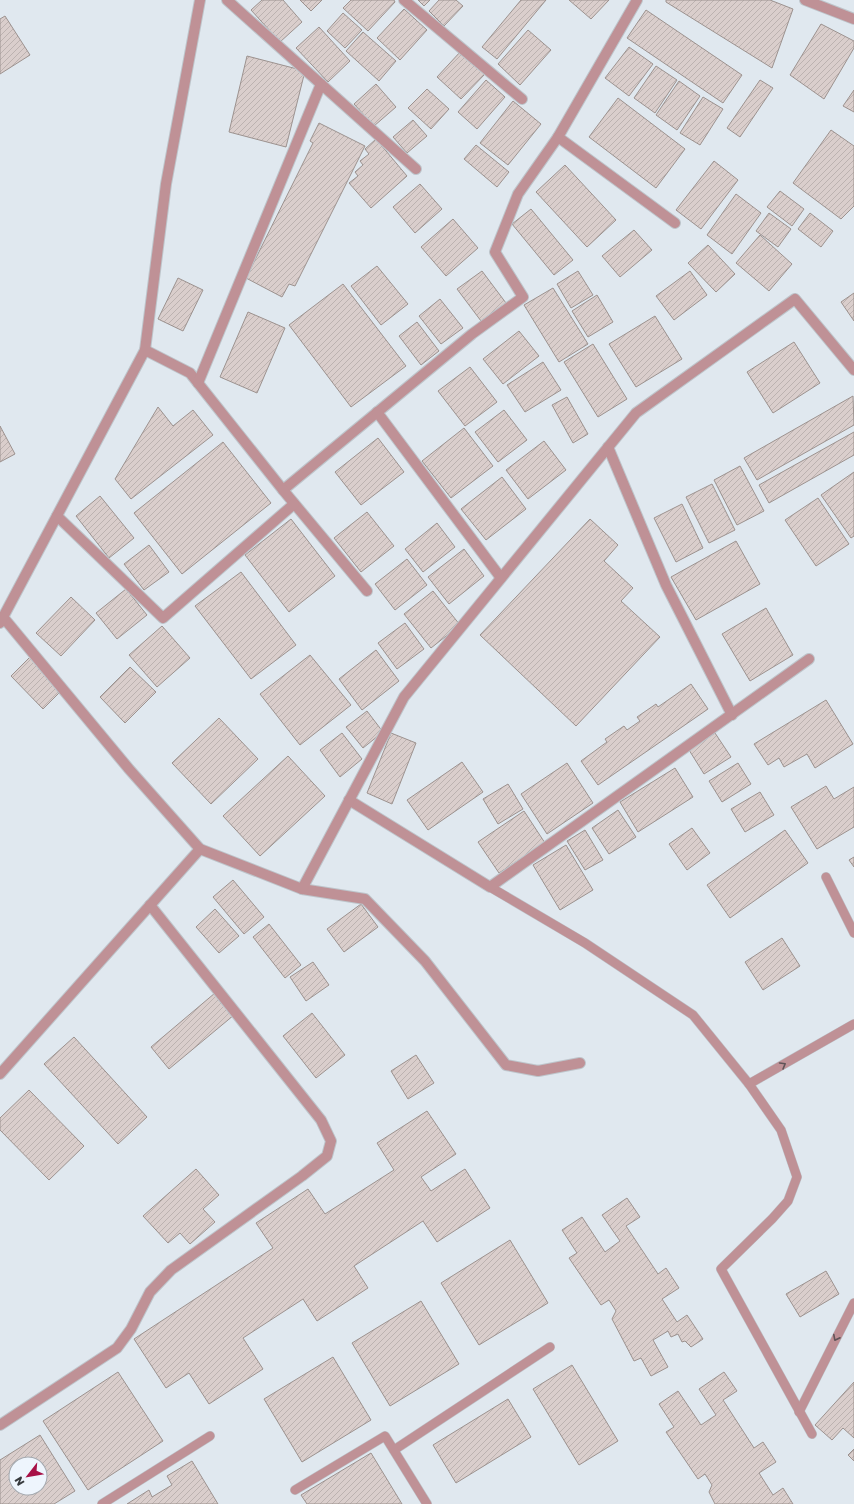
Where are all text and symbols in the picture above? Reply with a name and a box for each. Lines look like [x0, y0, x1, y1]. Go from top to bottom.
one-way arrow [779, 1062, 786, 1069]
one-way arrow [834, 1334, 841, 1341]
north arrow [8, 1456, 48, 1496]
text: N [11, 1474, 27, 1488]

